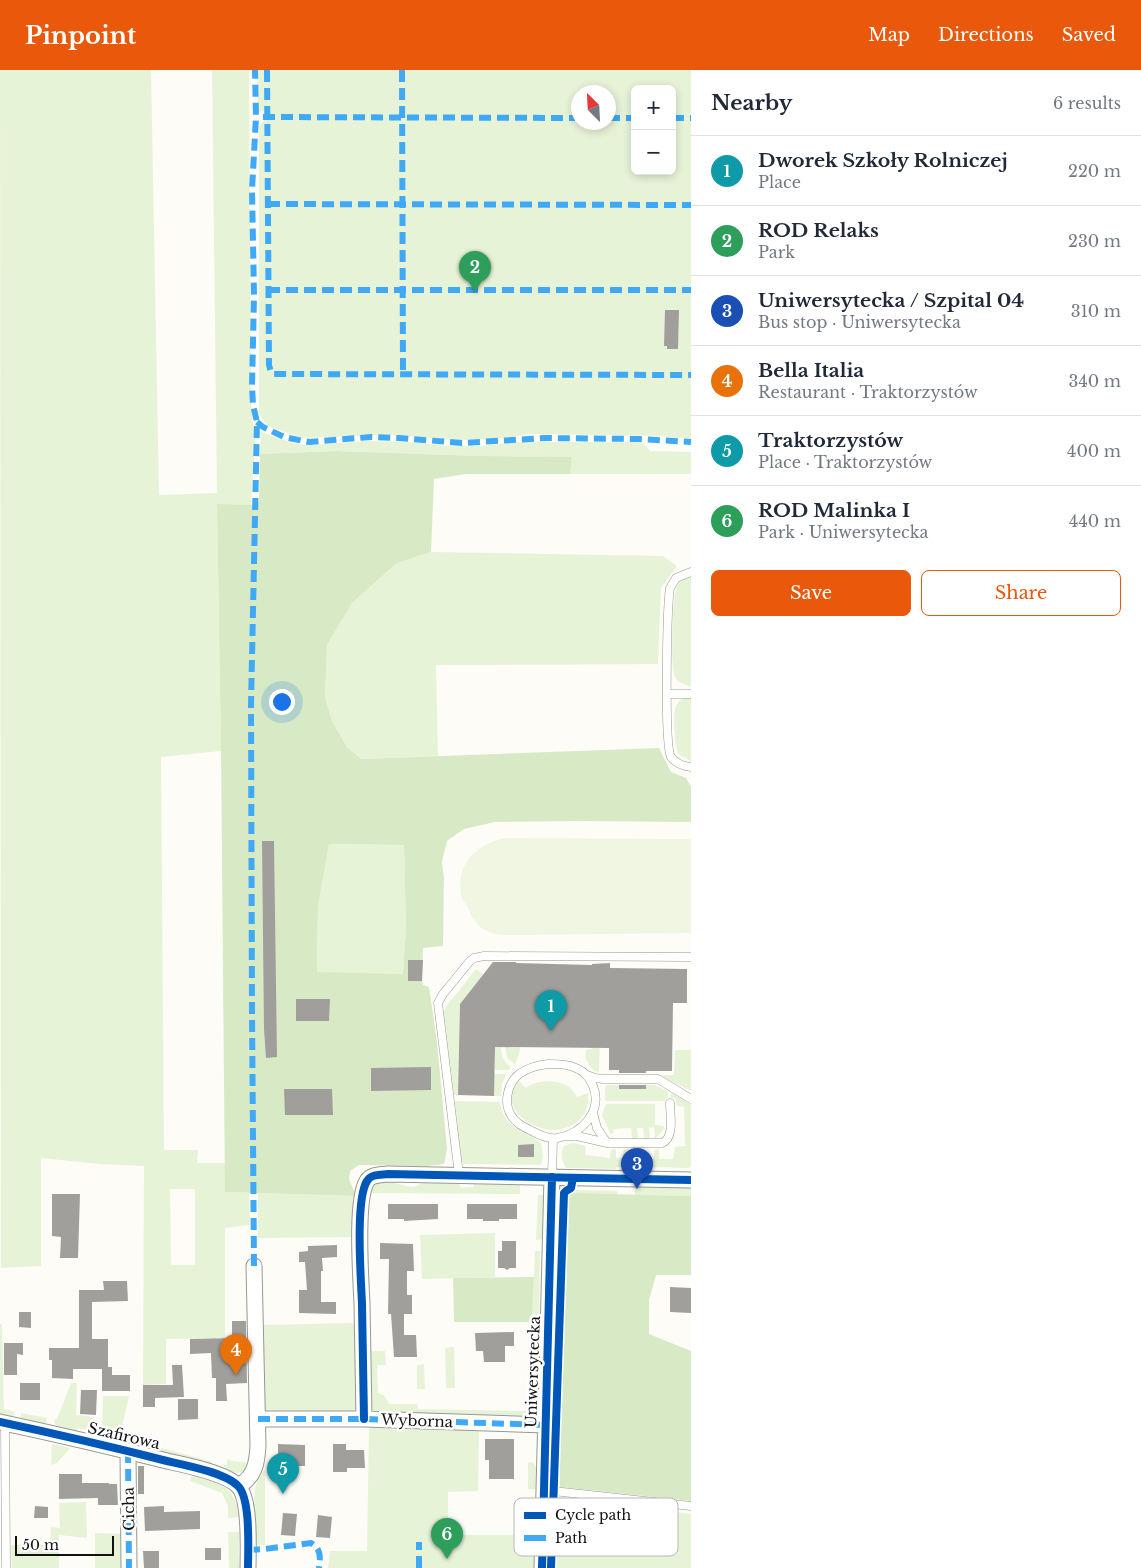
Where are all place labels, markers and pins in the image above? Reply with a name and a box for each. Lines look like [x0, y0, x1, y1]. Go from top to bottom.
pin: 2 [459, 251, 491, 292]
pin: 1 [535, 990, 567, 1031]
pin: 3 [621, 1148, 653, 1189]
pin: 4 [220, 1334, 252, 1375]
pin: 5 [267, 1453, 299, 1494]
pin: 6 [431, 1518, 463, 1559]

